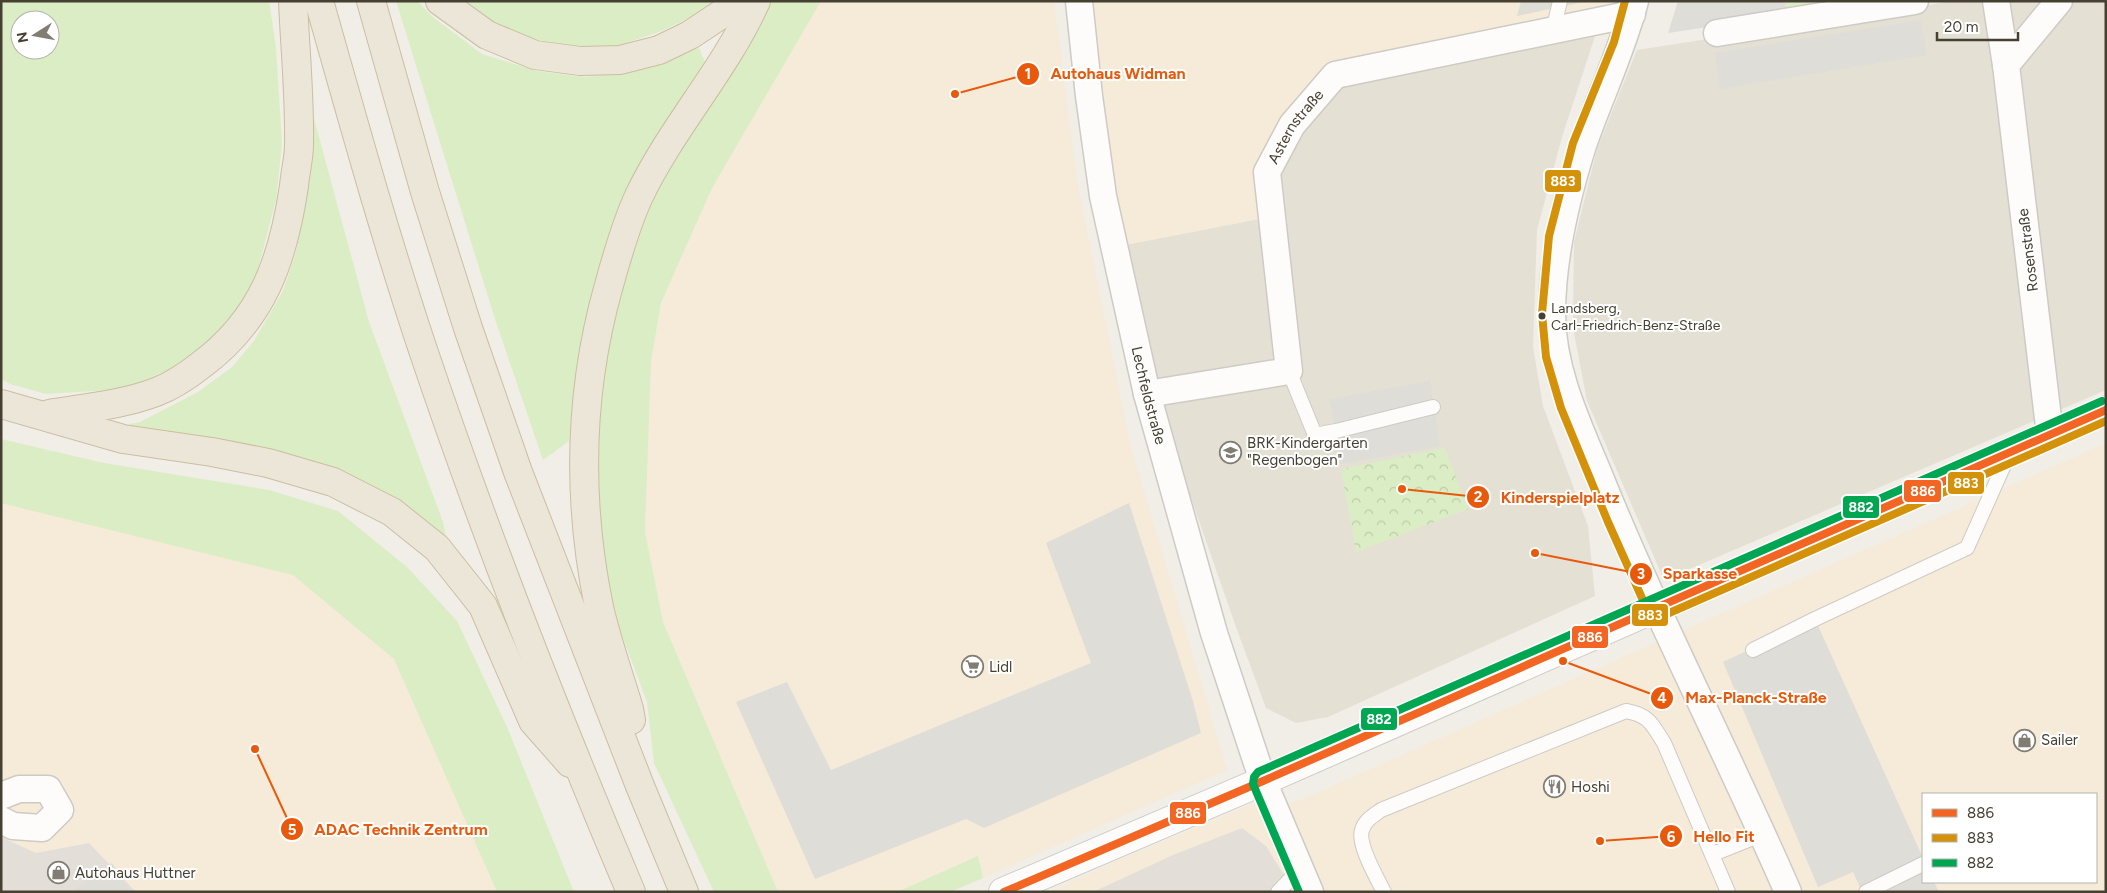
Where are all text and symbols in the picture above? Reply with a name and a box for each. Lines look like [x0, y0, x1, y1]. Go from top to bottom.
north arrow [10, 10, 60, 60]
scale bar [1937, 10, 2018, 42]
text: 20 m [1944, 18, 1978, 36]
text: N [13, 30, 32, 44]
callout: Autohaus Widman [1015, 58, 1195, 89]
text: Autohaus Widman [1050, 64, 1186, 83]
text: 1 [1025, 65, 1031, 83]
street label: Asternstraße [1264, 86, 1327, 167]
line badge: 883 [1544, 169, 1582, 193]
text: 883 [1551, 173, 1576, 190]
street label: Rosenstraße [2014, 207, 2042, 293]
place label: Landsberg, Carl-Friedrich-Benz-Straße [1551, 300, 1721, 334]
marker: Landsberg, Carl-Friedrich-Benz-Straße [1537, 311, 1547, 321]
street label: Lechfeldstraße [1128, 345, 1170, 446]
place label: BRK-Kindergarten "Regenbogen" [1247, 434, 1368, 469]
school or university icon: BRK-Kindergarten "Regenbogen" [1219, 440, 1243, 464]
line badge: 883 [1947, 471, 1985, 495]
text: 883 [1954, 475, 1979, 492]
line badge: 886 [1903, 479, 1942, 503]
callout: Kinderspielplatz [1465, 482, 1629, 513]
text: 886 [1910, 483, 1936, 500]
text: 2 [1474, 488, 1483, 506]
text: Kinderspielplatz [1501, 488, 1620, 507]
line badge: 882 [1842, 495, 1880, 519]
text: 882 [1848, 499, 1874, 516]
callout: Sparkasse [1628, 558, 1748, 589]
text: Sparkasse [1663, 564, 1737, 583]
text: 3 [1637, 565, 1645, 583]
line badge: 883 [1631, 603, 1669, 627]
text: 883 [1638, 607, 1663, 624]
line badge: 886 [1571, 625, 1609, 649]
text: 886 [1577, 629, 1603, 646]
supermarket icon: Lidl [961, 655, 985, 679]
place label: Lidl [989, 658, 1012, 676]
callout: Max-Planck-Straße [1650, 682, 1836, 713]
text: Max-Planck-Straße [1685, 688, 1827, 707]
text: 4 [1657, 689, 1667, 707]
line badge: 882 [1360, 707, 1398, 731]
text: 882 [1366, 711, 1392, 728]
shop icon: Sailer [2013, 728, 2037, 752]
place label: Sailer [2041, 731, 2078, 749]
restaurant icon: Hoshi [1543, 775, 1567, 799]
place label: Hoshi [1571, 778, 1610, 796]
legend [1922, 793, 2097, 883]
line badge: 886 [1169, 801, 1207, 825]
text: 886 [1967, 804, 1994, 822]
text: 886 [1175, 805, 1201, 822]
callout: ADAC Technik Zentrum [280, 814, 498, 845]
text: ADAC Technik Zentrum [314, 820, 488, 839]
text: 5 [288, 821, 297, 839]
callout: Hello Fit [1659, 821, 1765, 852]
text: Hello Fit [1693, 827, 1755, 846]
text: 6 [1667, 828, 1676, 846]
text: 883 [1967, 829, 1994, 847]
text: 882 [1967, 854, 1994, 872]
shop icon: Autohaus Huttner [47, 861, 71, 885]
place label: Autohaus Huttner [75, 864, 196, 882]

